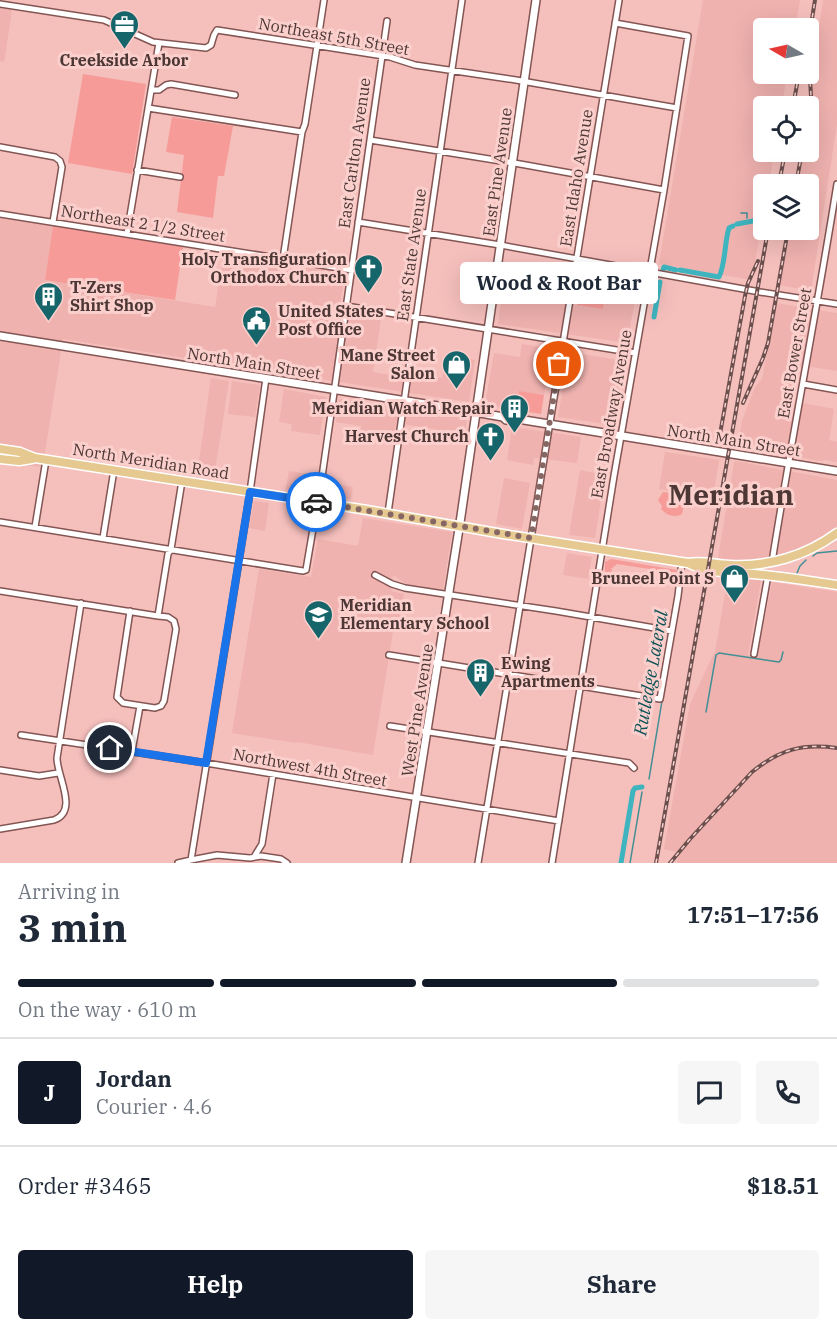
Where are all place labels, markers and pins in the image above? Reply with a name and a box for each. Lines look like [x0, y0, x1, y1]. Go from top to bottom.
office icon: Creekside Arbor [108, 9, 140, 51]
place label: Creekside Arbor [60, 50, 189, 70]
place label: Holy Transfiguration Orthodox Church [181, 249, 347, 287]
church icon: Holy Transfiguration Orthodox Church [352, 252, 384, 294]
callout: Wood & Root Bar [460, 262, 658, 304]
place label: T-Zers Shirt Shop [70, 277, 154, 315]
building icon: T-Zers Shirt Shop [33, 280, 65, 322]
place label: United States Post Office [278, 301, 384, 339]
public building icon: United States Post Office [241, 304, 273, 346]
pin [533, 338, 584, 389]
place label: Mane Street Salon [340, 345, 435, 383]
shop icon: Mane Street Salon [440, 348, 472, 390]
building icon: Meridian Watch Repair [499, 392, 531, 434]
place label: Meridian Watch Repair [312, 398, 494, 418]
church icon: Harvest Church [474, 420, 506, 462]
place label: Harvest Church [345, 426, 469, 446]
shop icon: Bruneel Point S [719, 562, 751, 604]
place label: Bruneel Point S [591, 568, 714, 588]
place label: Meridian Elementary School [340, 595, 489, 633]
school or university icon: Meridian Elementary School [303, 598, 335, 640]
place label: Ewing Apartments [501, 653, 595, 691]
building icon: Ewing Apartments [464, 656, 496, 698]
pin [84, 722, 135, 773]

